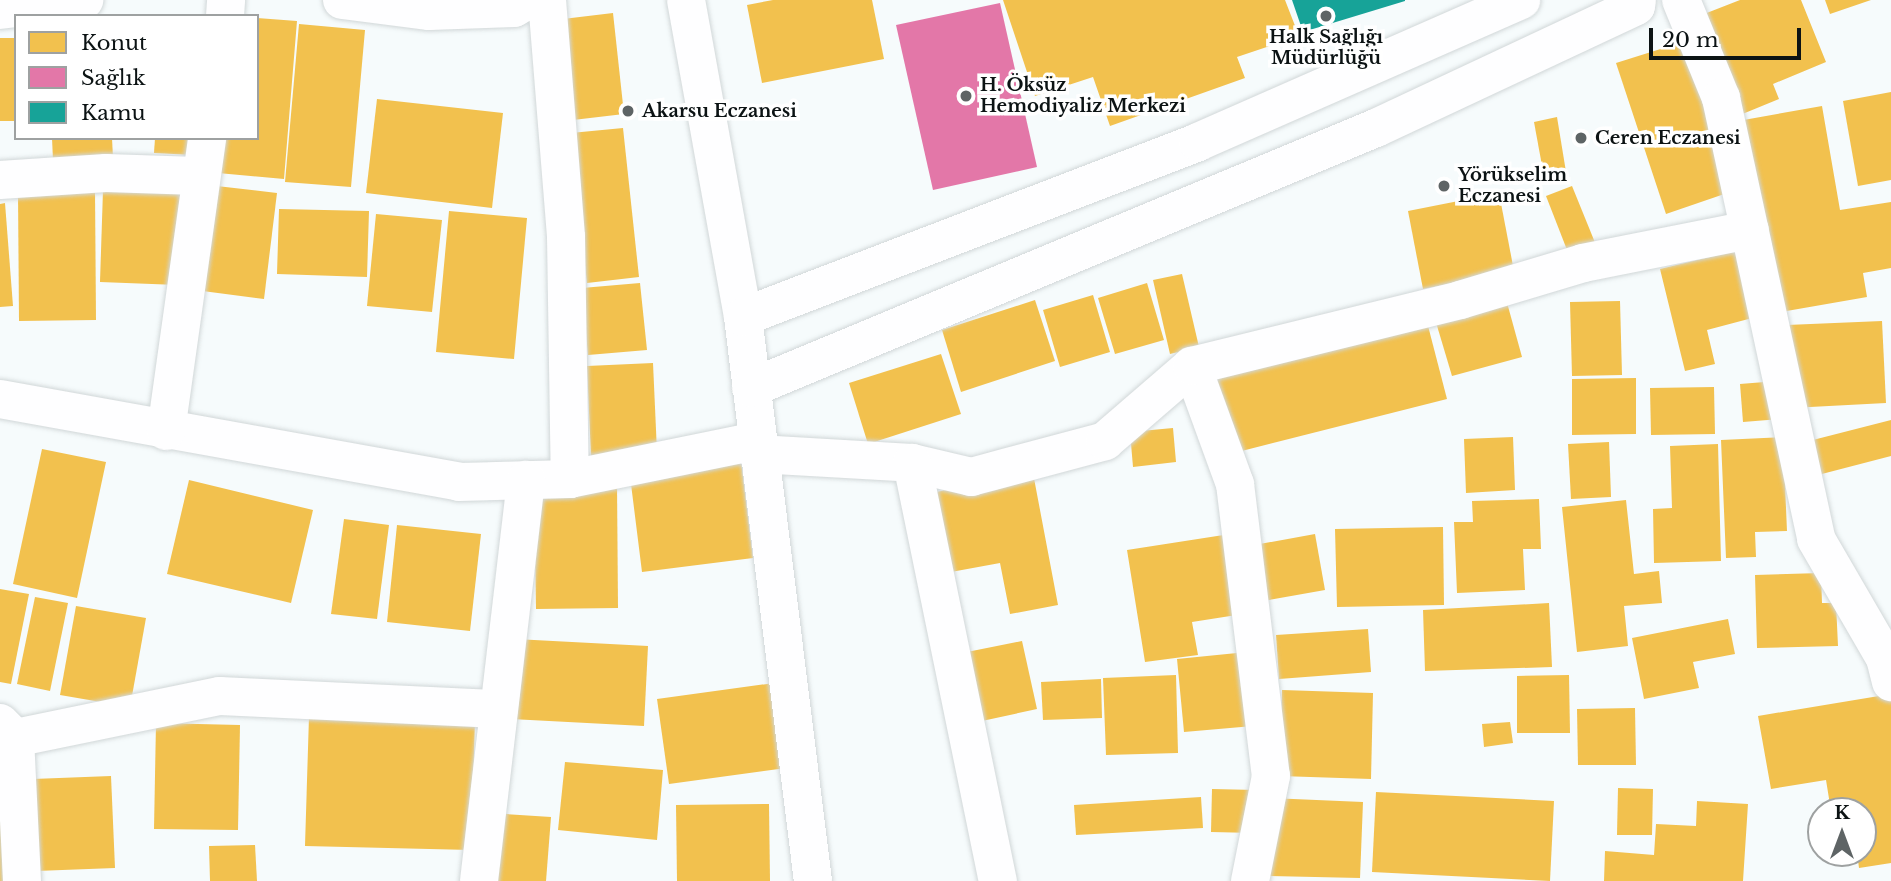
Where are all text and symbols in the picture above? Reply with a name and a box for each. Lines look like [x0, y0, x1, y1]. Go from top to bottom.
marker: Halk Sağlığı Müdürlüğü [1318, 8, 1334, 24]
legend [14, 14, 259, 140]
scale bar [1653, 14, 1805, 58]
place label: Halk Sağlığı Müdürlüğü [1269, 27, 1383, 70]
text: 20 m [1662, 27, 1719, 53]
text: Konut [81, 30, 147, 56]
text: Sağlık [81, 65, 146, 91]
place label: H. Öksüz Hemodiyaliz Merkezi [980, 75, 1186, 118]
marker: H. Öksüz Hemodiyaliz Merkezi [958, 88, 974, 104]
text: Kamu [81, 100, 146, 126]
place label: Akarsu Eczanesi [642, 100, 797, 122]
marker: Akarsu Eczanesi [620, 103, 636, 119]
place label: Ceren Eczanesi [1595, 127, 1741, 149]
marker: Ceren Eczanesi [1573, 130, 1589, 146]
place label: Yörükselim Eczanesi [1458, 165, 1567, 208]
marker: Yörükselim Eczanesi [1436, 178, 1452, 194]
north arrow [1807, 797, 1877, 867]
text: K [1834, 801, 1850, 824]

